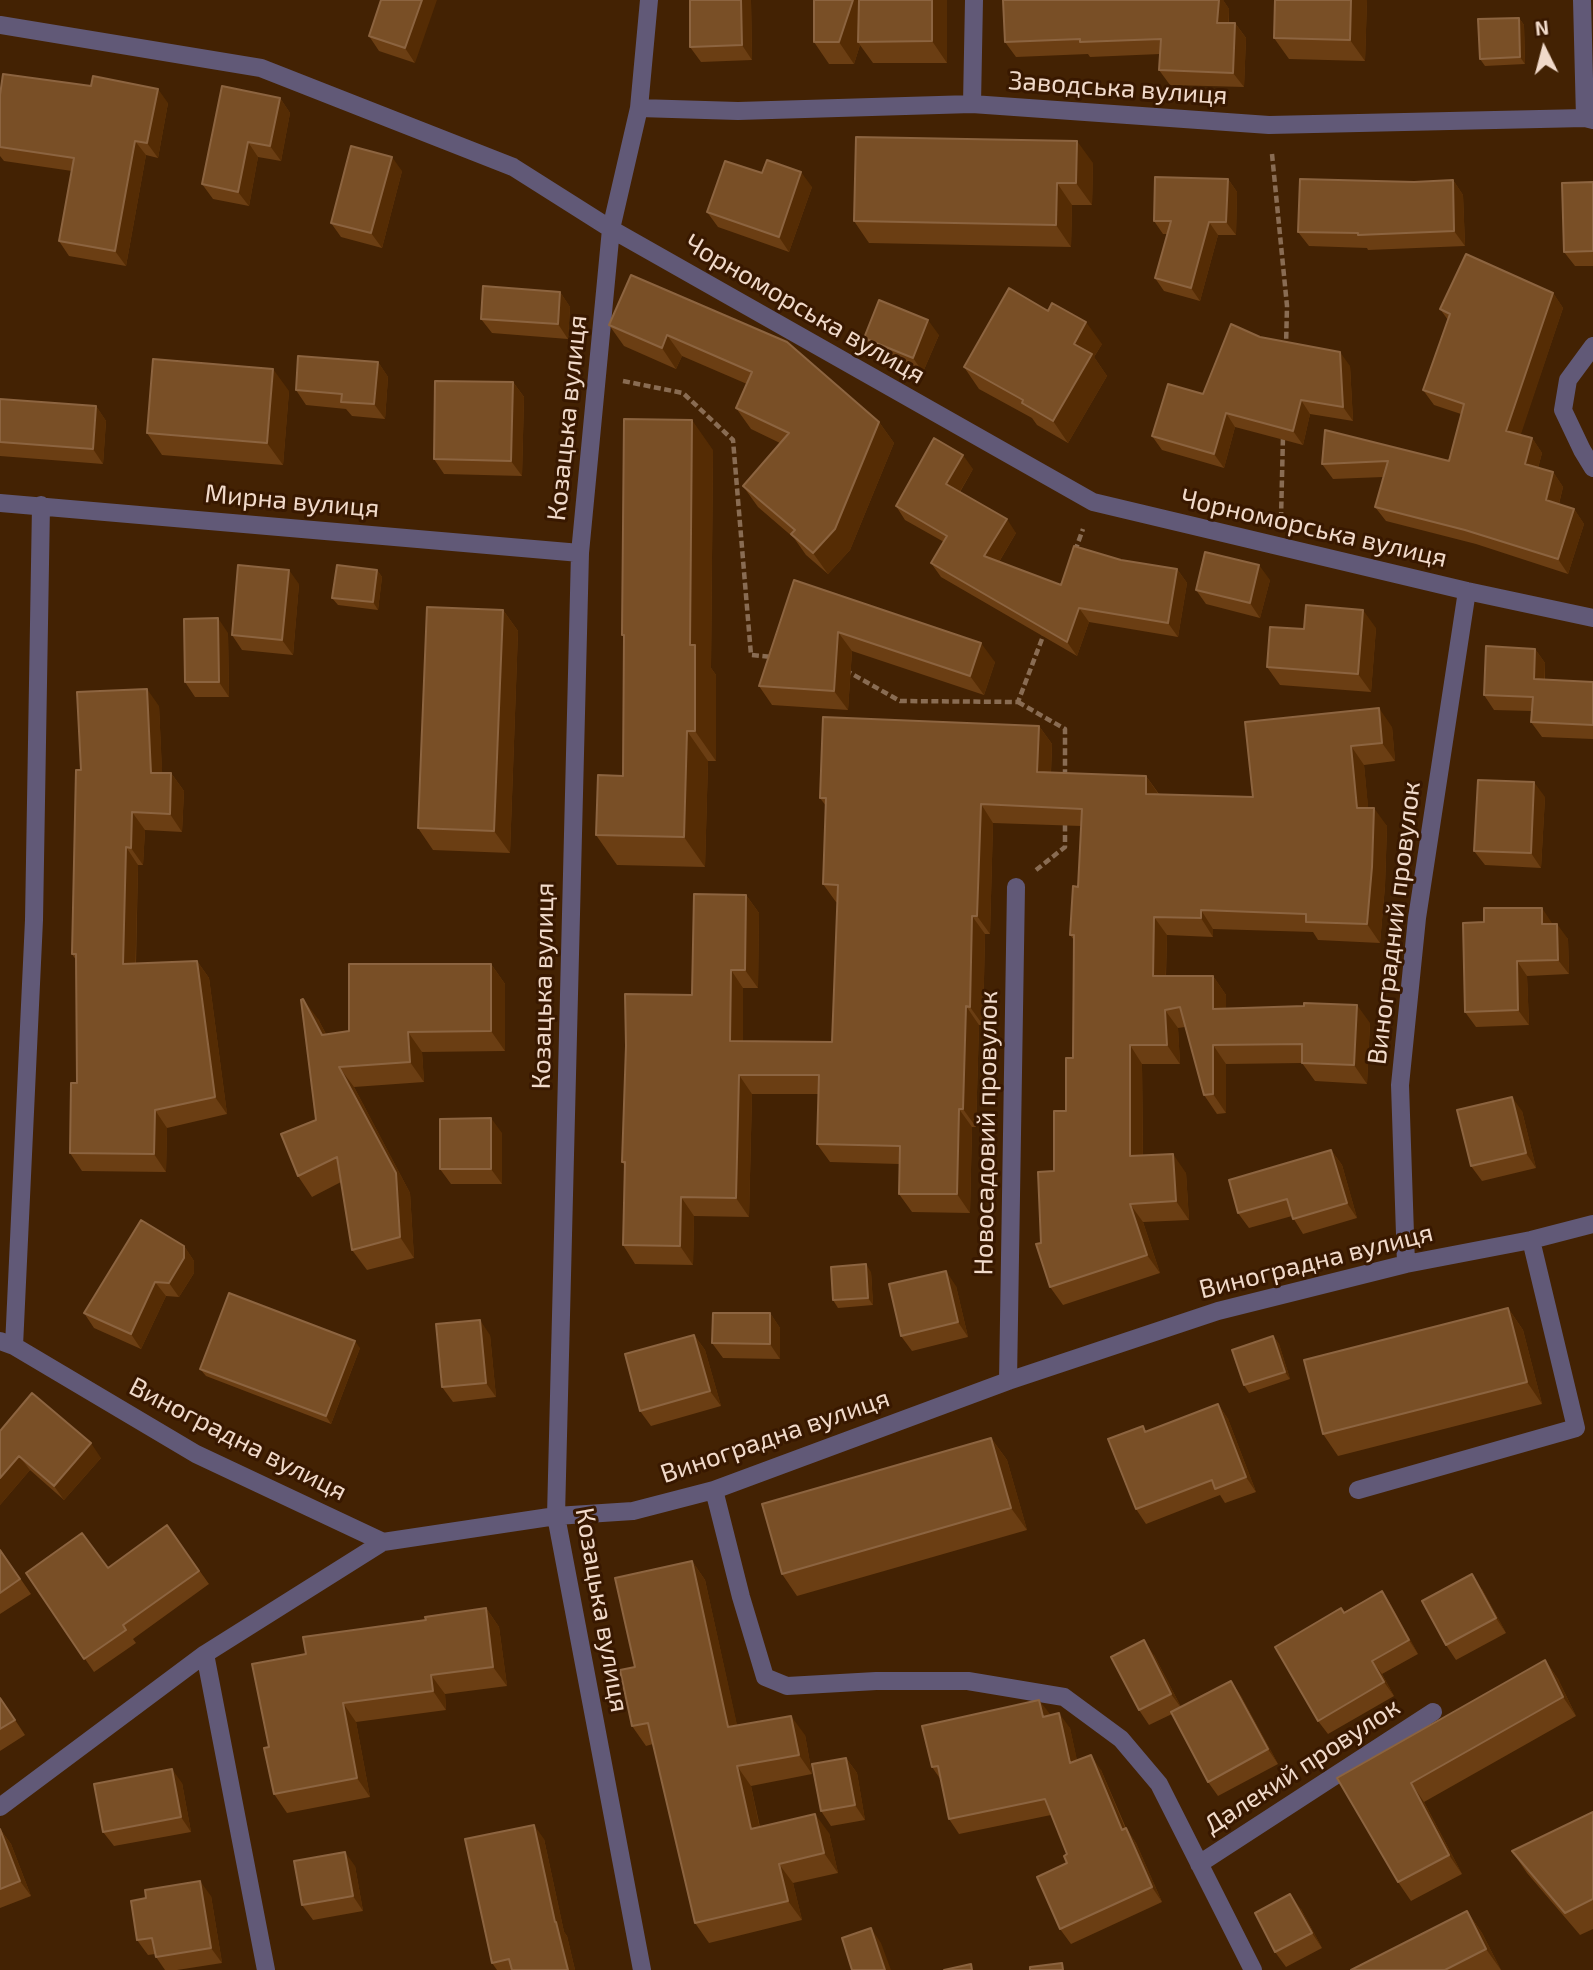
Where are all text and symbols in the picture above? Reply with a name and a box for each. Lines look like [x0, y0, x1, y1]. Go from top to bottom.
north arrow [1509, 14, 1579, 84]
text: N [1534, 15, 1550, 40]
street label: Заводська вулиця [1007, 65, 1229, 111]
street label: Чорноморська вулиця [679, 227, 931, 391]
street label: Козацька вулиця [541, 313, 593, 523]
street label: Мирна вулиця [203, 478, 381, 524]
street label: Чорноморська вулиця [1178, 482, 1450, 574]
street label: Виноградний провулок [1361, 780, 1427, 1066]
street label: Козацька вулиця [526, 882, 560, 1090]
street label: Новосадовий провулок [968, 990, 1004, 1276]
street label: Виноградна вулиця [1196, 1217, 1436, 1305]
street label: Виноградна вулиця [124, 1371, 352, 1507]
street label: Виноградна вулиця [656, 1382, 894, 1490]
street label: Козацька вулиця [569, 1505, 635, 1715]
street label: Далекий провулок [1198, 1691, 1406, 1841]

